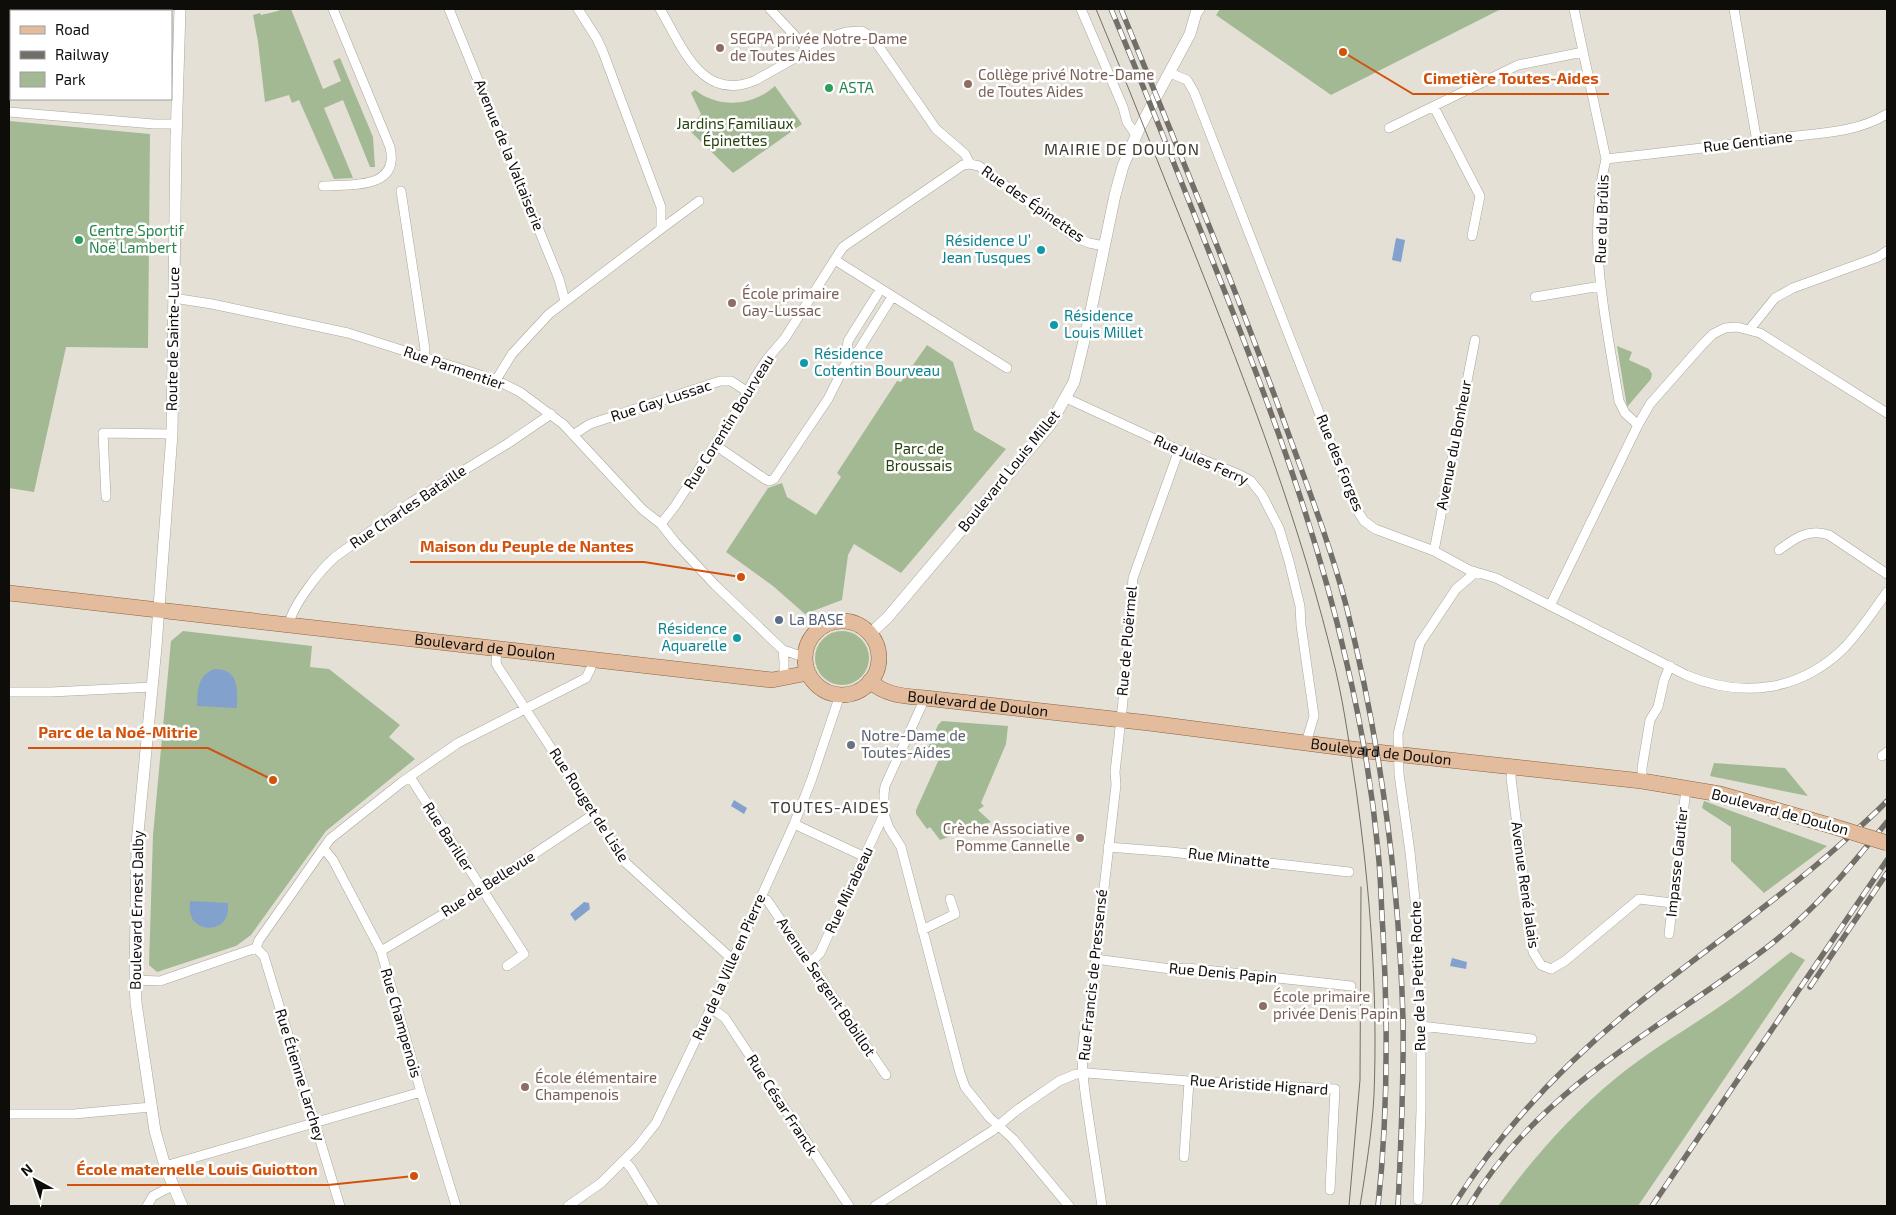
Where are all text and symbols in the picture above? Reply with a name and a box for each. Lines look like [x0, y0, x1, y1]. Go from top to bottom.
legend [10, 10, 172, 100]
text: Road [55, 20, 90, 38]
place label: SEGPA privée Notre-Dame de Toutes Aides [730, 29, 907, 64]
marker: SEGPA privée Notre-Dame de Toutes Aides [714, 42, 726, 54]
text: Railway [55, 45, 109, 63]
callout: Cimetière Toutes-Aides [1413, 63, 1609, 94]
place label: Collège privé Notre-Dame de Toutes Aides [978, 65, 1154, 100]
text: Cimetière Toutes-Aides [1423, 68, 1599, 87]
text: Park [55, 70, 86, 88]
street label: Avenue de la Valtaiserie [471, 76, 549, 233]
place label: ASTA [839, 78, 875, 96]
marker: Collège privé Notre-Dame de Toutes Aides [962, 78, 974, 90]
marker: ASTA [823, 82, 835, 94]
park label: Jardins Familiaux Épinettes [677, 114, 794, 149]
street label: Rue Gentiane [1702, 127, 1794, 155]
district label: MAIRIE DE DOULON [1044, 139, 1200, 158]
street label: Rue des Épinettes [979, 161, 1089, 245]
street label: Rue du Brûlis [1590, 174, 1612, 264]
place label: Centre Sportif Noë Lambert [89, 221, 184, 256]
place label: Résidence U’ Jean Tusques [942, 231, 1031, 266]
marker: Centre Sportif Noë Lambert [73, 234, 85, 246]
marker: Résidence U’ Jean Tusques [1035, 244, 1047, 256]
street label: Route de Sainte-Luce [162, 267, 182, 411]
place label: École primaire Gay-Lussac [742, 284, 839, 319]
marker: École primaire Gay-Lussac [726, 297, 738, 309]
place label: Résidence Louis Millet [1064, 306, 1143, 341]
marker: Résidence Louis Millet [1048, 319, 1060, 331]
street label: Rue Parmentier [401, 341, 507, 393]
place label: Résidence Cotentin Bourveau [814, 344, 940, 379]
street label: Rue Corentin Bourveau [679, 351, 777, 492]
marker: Résidence Cotentin Bourveau [798, 357, 810, 369]
street label: Rue Gay Lussac [608, 375, 713, 425]
street label: Avenue du Bonheur [1432, 378, 1474, 511]
street label: Boulevard Louis Millet [953, 406, 1063, 535]
street label: Rue des Forges [1313, 411, 1369, 514]
street label: Rue Jules Ferry [1151, 430, 1252, 488]
park label: Parc de Broussais [885, 439, 953, 474]
street label: Rue Charles Bataille [346, 461, 469, 552]
callout: Maison du Peuple de Nantes [410, 531, 644, 562]
text: Maison du Peuple de Nantes [420, 536, 634, 555]
street label: Rue de Ploërmel [1112, 584, 1140, 697]
place label: La BASE [789, 610, 844, 628]
marker: La BASE [773, 614, 785, 626]
place label: Résidence Aquarelle [658, 619, 727, 654]
street label: Boulevard de Doulon [414, 629, 556, 663]
marker: Résidence Aquarelle [731, 632, 743, 644]
street label: Boulevard de Doulon [907, 686, 1049, 720]
callout: Parc de la Noé-Mitrie [28, 717, 208, 748]
text: Parc de la Noé-Mitrie [38, 722, 198, 741]
place label: Notre-Dame de Toutes-Aides [861, 726, 966, 761]
street label: Boulevard de Doulon [1310, 734, 1452, 768]
marker: Notre-Dame de Toutes-Aides [845, 739, 857, 751]
street label: Rue Rouget de Lisle [546, 744, 633, 865]
street label: Boulevard de Doulon [1710, 784, 1851, 838]
district label: TOUTES-AIDES [770, 797, 890, 816]
street label: Rue Bariller [420, 798, 478, 875]
street label: Impasse Gautier [1661, 806, 1691, 918]
place label: Crèche Associative Pomme Cannelle [943, 819, 1070, 854]
street label: Avenue René Jalais [1508, 820, 1544, 950]
street label: Boulevard Ernest Dalby [126, 830, 146, 990]
marker: Crèche Associative Pomme Cannelle [1074, 832, 1086, 844]
street label: Rue Mirabeau [820, 843, 876, 936]
street label: Rue Minatte [1187, 843, 1271, 871]
street label: Rue de Bellevue [437, 846, 538, 920]
street label: Rue Francis de Pressensé [1074, 888, 1110, 1062]
street label: Rue de la Ville en Pierre [688, 890, 769, 1043]
street label: Rue de la Petite Roche [1405, 901, 1429, 1052]
street label: Avenue Sergent Bobillot [774, 914, 880, 1059]
street label: Rue Denis Papin [1168, 958, 1278, 986]
street label: Rue Champenois [378, 966, 426, 1080]
place label: École primaire privée Denis Papin [1273, 987, 1398, 1022]
marker: École primaire privée Denis Papin [1257, 1000, 1269, 1012]
street label: Rue Étienne Larchey [272, 1006, 330, 1143]
street label: Rue César Franck [744, 1051, 822, 1159]
place label: École élémentaire Champenois [535, 1068, 657, 1103]
street label: Rue Aristide Hignard [1189, 1070, 1329, 1098]
marker: École élémentaire Champenois [519, 1081, 531, 1093]
callout: École maternelle Louis Guiotton [67, 1154, 328, 1185]
north arrow [10, 1155, 60, 1205]
text: École maternelle Louis Guiotton [76, 1159, 318, 1178]
text: N [17, 1160, 36, 1179]

